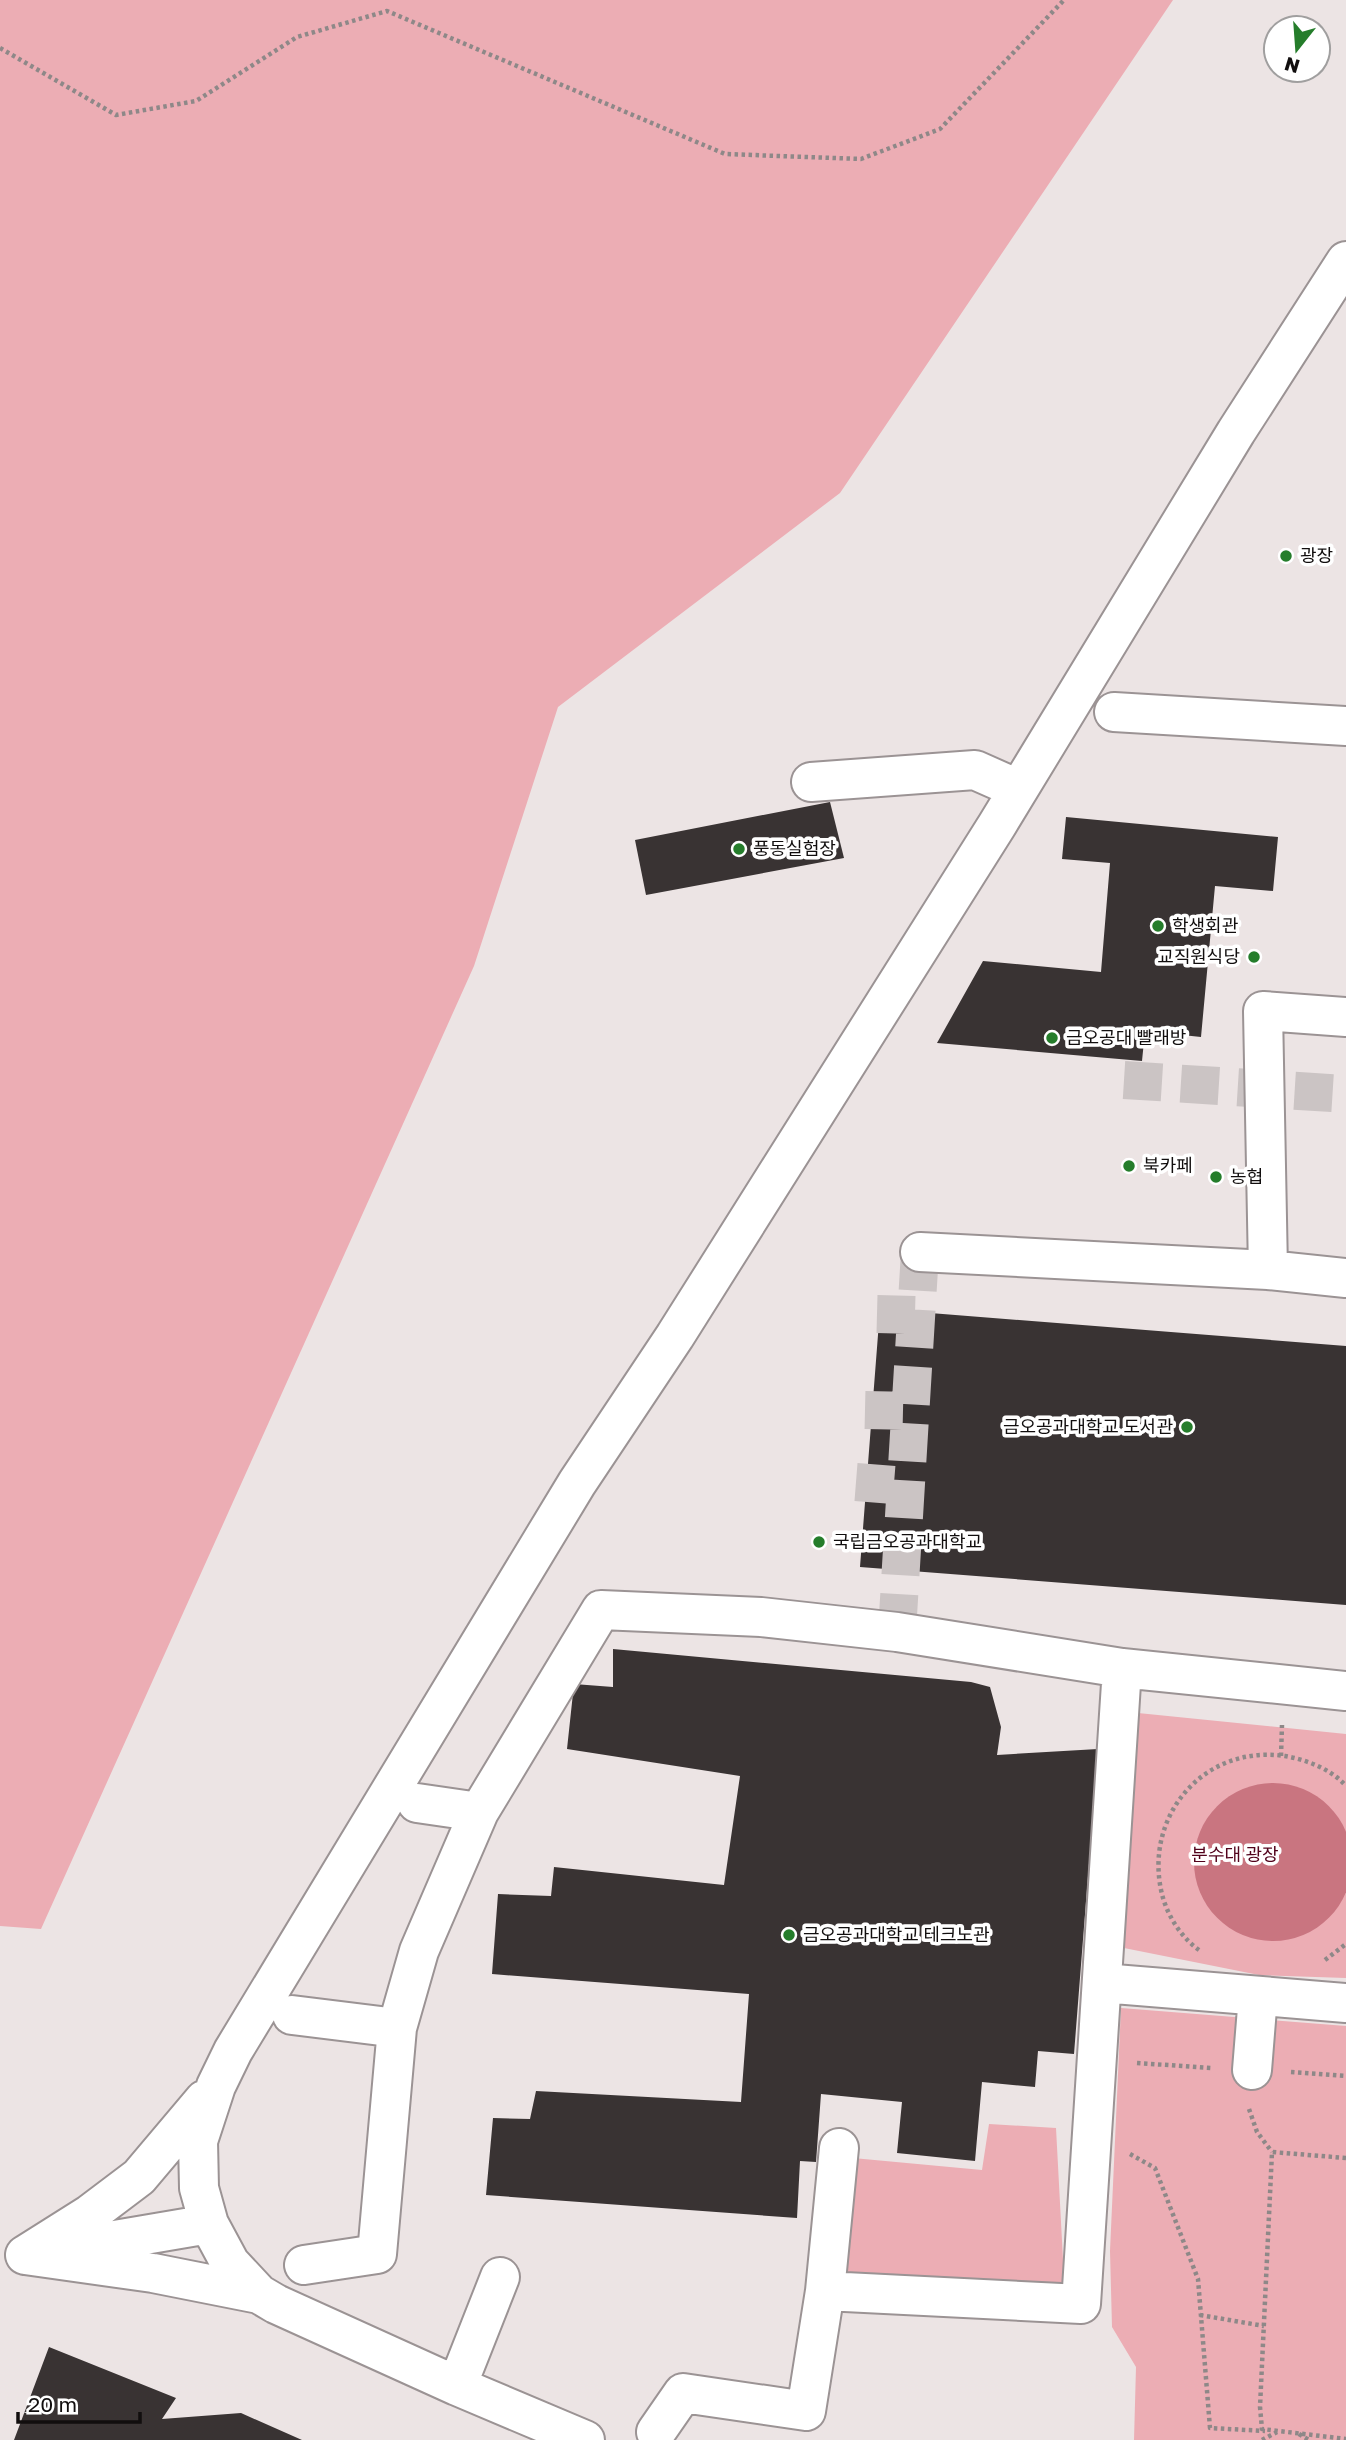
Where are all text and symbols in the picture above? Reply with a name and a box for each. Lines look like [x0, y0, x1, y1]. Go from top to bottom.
north arrow [1262, 14, 1332, 84]
text: N [1282, 53, 1302, 79]
place label: 광장 [1300, 544, 1333, 566]
marker: 광장 [1278, 548, 1294, 564]
place label: 풍동실험장 [753, 837, 836, 859]
marker: 풍동실험장 [731, 841, 747, 857]
place label: 학생회관 [1172, 914, 1239, 936]
marker: 학생회관 [1150, 918, 1166, 934]
place label: 교직원식당 [1157, 945, 1240, 967]
marker: 교직원식당 [1246, 949, 1262, 965]
place label: 금오공대 빨래방 [1066, 1026, 1186, 1048]
marker: 금오공대 빨래방 [1044, 1030, 1060, 1046]
place label: 북카페 [1143, 1154, 1193, 1176]
marker: 북카페 [1121, 1158, 1137, 1174]
place label: 농협 [1230, 1165, 1263, 1187]
marker: 농협 [1208, 1169, 1224, 1185]
place label: 금오공과대학교 도서관 [1003, 1415, 1173, 1437]
marker: 금오공과대학교 도서관 [1179, 1419, 1195, 1435]
place label: 국립금오공과대학교 [833, 1530, 982, 1552]
marker: 국립금오공과대학교 [811, 1534, 827, 1550]
park label: 분수대 광장 [1191, 1843, 1279, 1865]
place label: 금오공과대학교 테크노관 [803, 1923, 990, 1945]
marker: 금오공과대학교 테크노관 [781, 1927, 797, 1943]
scale bar [18, 2380, 140, 2424]
text: 20 m [28, 2391, 77, 2417]

